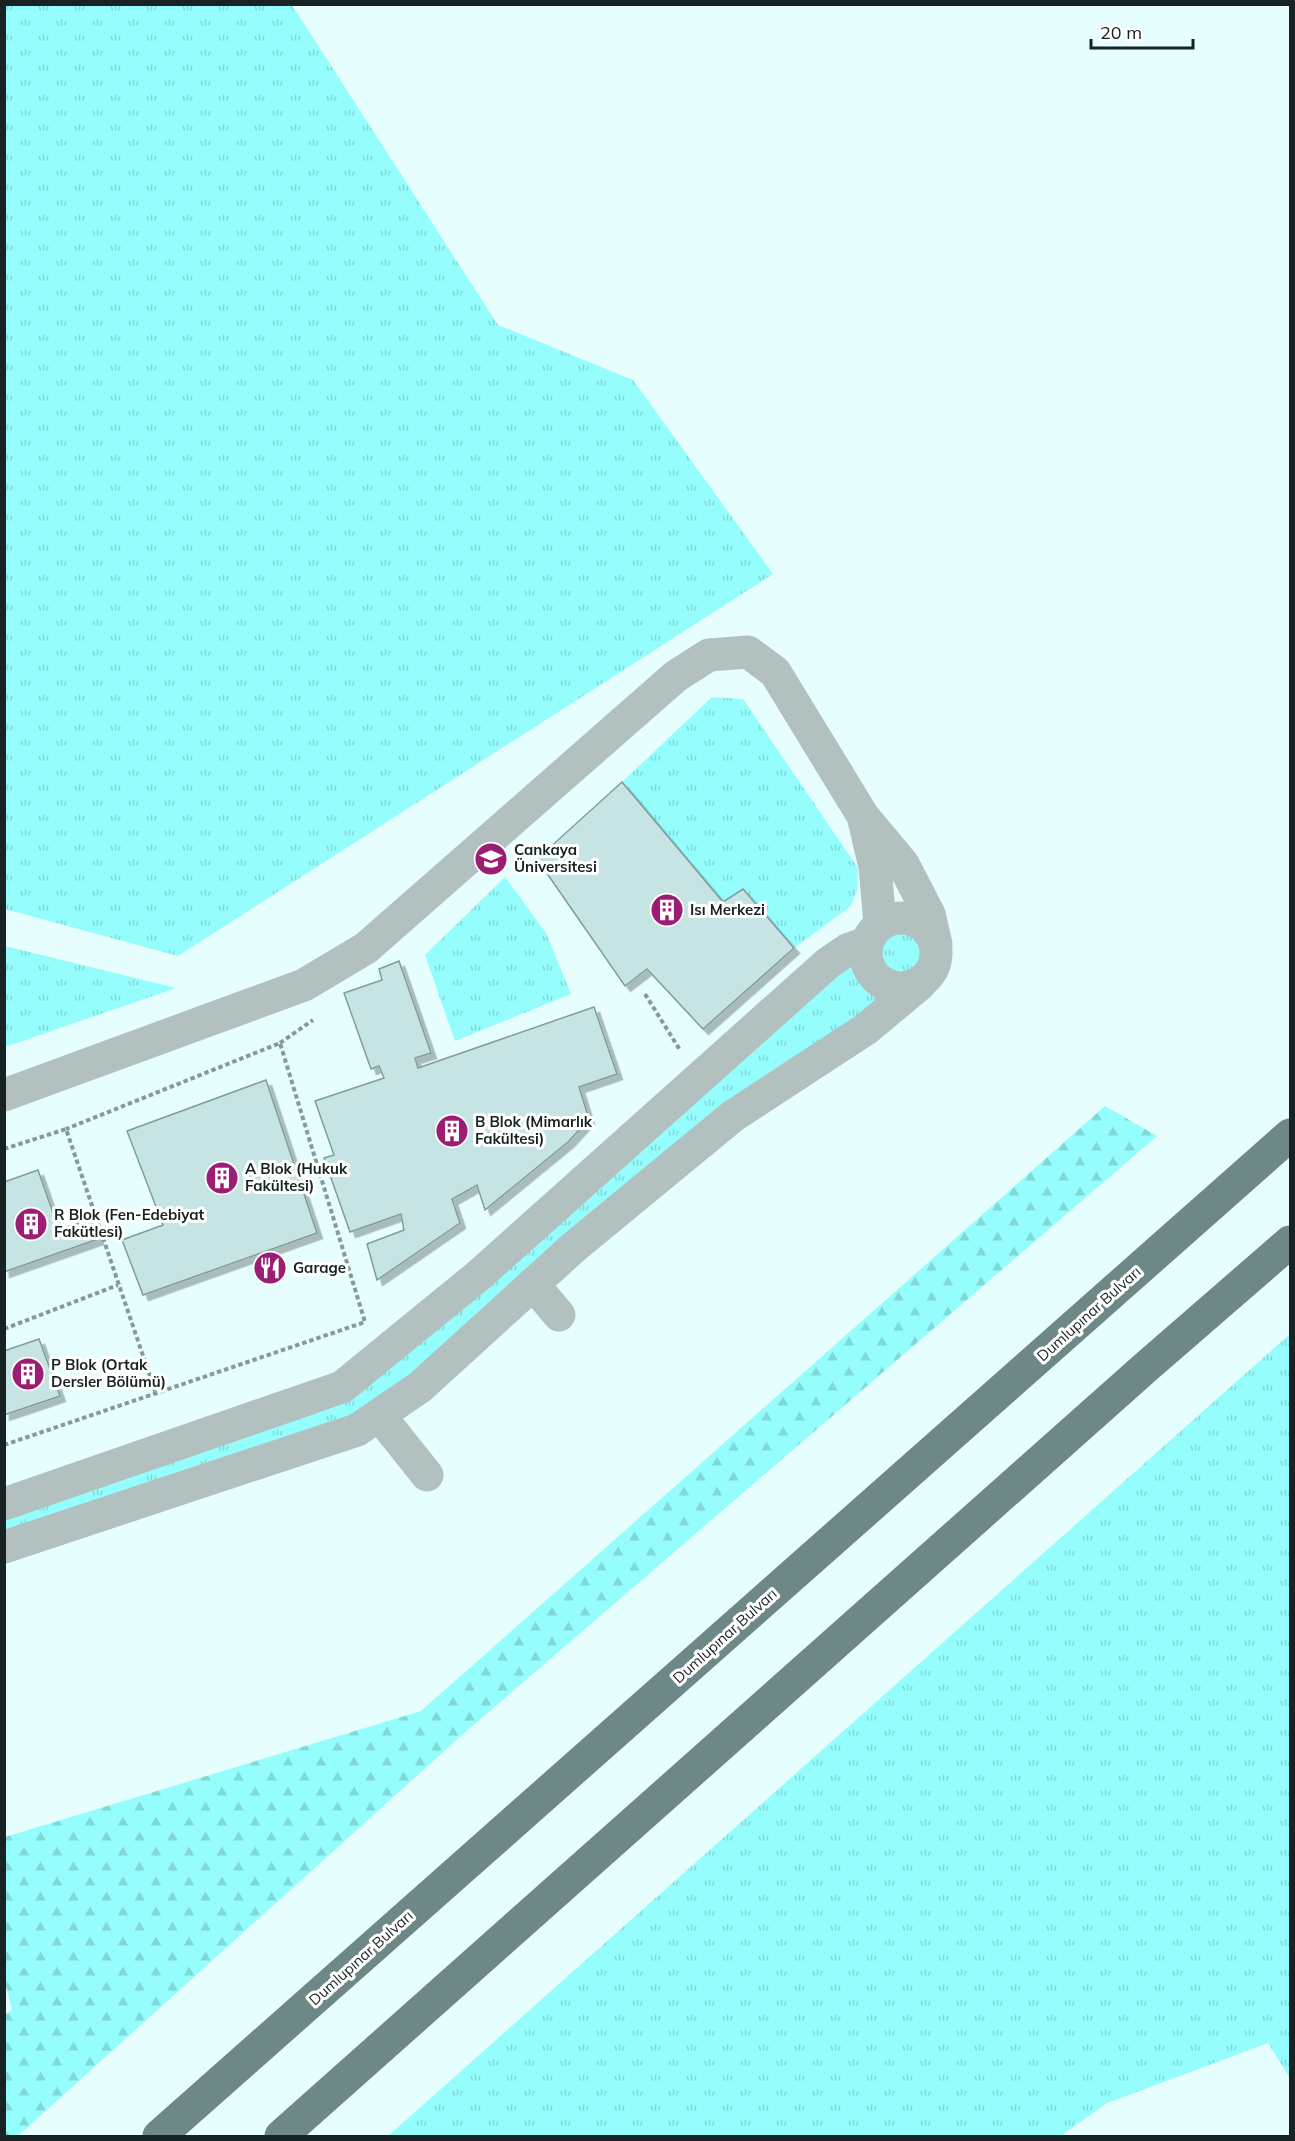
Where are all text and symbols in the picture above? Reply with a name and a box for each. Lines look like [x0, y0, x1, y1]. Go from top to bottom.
scale bar [1091, 12, 1193, 50]
text: 20 m [1100, 21, 1142, 44]
place label: Çankaya Üniversitesi [514, 840, 597, 876]
school or university icon: Çankaya Üniversitesi [473, 841, 509, 877]
building icon: Isı Merkezi [649, 892, 685, 928]
place label: Isı Merkezi [690, 900, 765, 919]
place label: B Blok (Mimarlık Fakültesi) [475, 1112, 593, 1148]
building icon: B Blok (Mimarlık Fakültesi) [434, 1113, 470, 1149]
place label: A Blok (Hukuk Fakültesi) [245, 1159, 348, 1195]
building icon: A Blok (Hukuk Fakültesi) [204, 1160, 240, 1196]
place label: R Blok (Fen-Edebiyat Fakütlesi) [54, 1205, 205, 1241]
building icon: R Blok (Fen-Edebiyat Fakütlesi) [13, 1206, 49, 1242]
restaurant icon: Garage [252, 1250, 288, 1286]
place label: Garage [293, 1258, 346, 1277]
street label: Dumlupınar Bulvarı [1033, 1262, 1145, 1365]
place label: P Blok (Ortak Dersler Bölümü) [51, 1355, 166, 1391]
building icon: P Blok (Ortak Dersler Bölümü) [10, 1356, 46, 1392]
street label: Dumlupınar Bulvarı [669, 1584, 781, 1687]
street label: Dumlupınar Bulvarı [305, 1906, 417, 2009]

